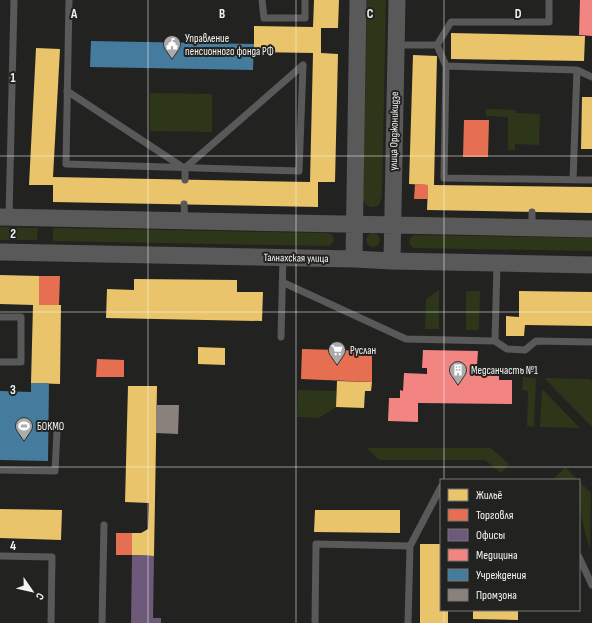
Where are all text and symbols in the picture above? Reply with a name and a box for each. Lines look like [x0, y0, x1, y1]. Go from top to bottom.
text: A [70, 6, 78, 22]
text: B [219, 6, 225, 22]
text: C [367, 6, 374, 22]
text: D [515, 6, 522, 22]
place label: Управление пенсионного фонда РФ [185, 32, 274, 58]
public building icon: Управление пенсионного фонда РФ [162, 34, 182, 59]
text: 1 [10, 70, 16, 86]
street label: улица Орджоникидзе [387, 91, 401, 171]
text: 2 [10, 226, 16, 242]
street label: Талнахская улица [263, 251, 329, 265]
supermarket icon: Руслан [327, 340, 347, 365]
place label: Руслан [350, 344, 376, 357]
building icon: Медсанчасть №1 [448, 360, 468, 385]
place label: Медсанчасть №1 [471, 364, 538, 377]
text: 3 [10, 382, 16, 398]
sports icon: БОКМО [14, 416, 34, 441]
place label: БОКМО [37, 420, 64, 433]
legend [440, 479, 580, 611]
text: Жильё [476, 488, 503, 503]
text: Торговля [476, 508, 514, 523]
text: Офисы [476, 528, 505, 543]
text: 4 [10, 538, 16, 554]
text: Медицина [476, 548, 518, 563]
text: Учреждения [476, 568, 527, 583]
north arrow [12, 571, 52, 611]
text: Промзона [476, 588, 517, 603]
text: С [33, 590, 47, 603]

